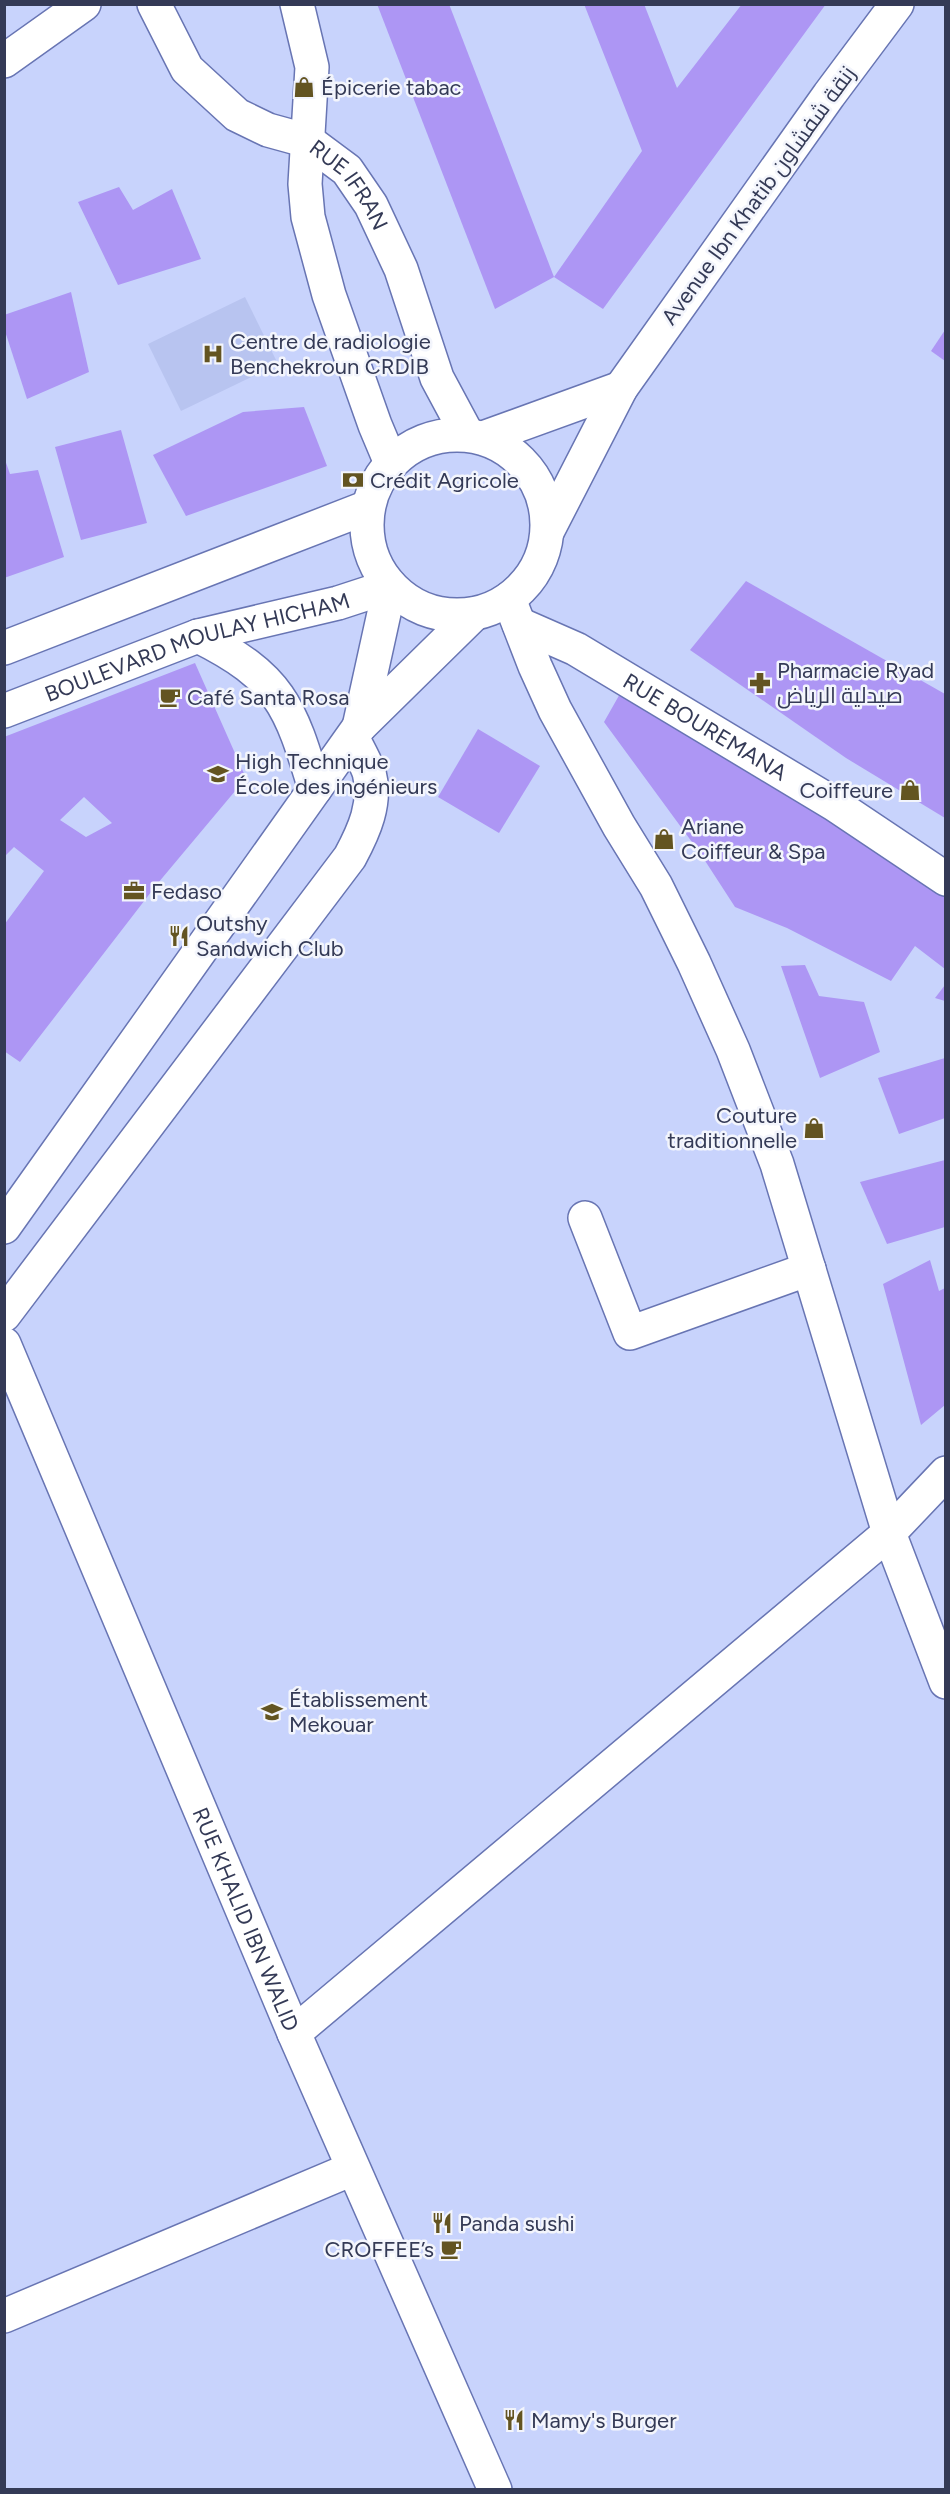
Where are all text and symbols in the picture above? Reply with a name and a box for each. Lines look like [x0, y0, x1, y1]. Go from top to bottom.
street label: Avenue Ibn Khatib زنقة شفشاون [655, 61, 861, 330]
place label: Épicerie tabac [321, 74, 462, 101]
shop icon: Épicerie tabac [292, 75, 316, 99]
street label: RUE IFRAN [304, 134, 394, 234]
place label: Centre de radiologie Benchekroun CRDIB [230, 328, 431, 380]
hospital icon: Centre de radiologie Benchekroun CRDIB [201, 342, 225, 366]
place label: Crédit Agricole [370, 467, 519, 494]
bank icon: Crédit Agricole [341, 468, 365, 492]
street label: BOULEVARD MOULAY HICHAM [41, 587, 353, 708]
place label: Pharmacie Ryad صيدلية الرياض [777, 657, 934, 709]
street label: RUE BOUREMANA [618, 668, 792, 787]
pharmacy icon: Pharmacie Ryad صيدلية الرياض [748, 671, 772, 695]
place label: Café Santa Rosa [187, 684, 350, 711]
cafe icon: Café Santa Rosa [158, 685, 182, 709]
place label: High Technique École des ingénieurs [235, 748, 437, 800]
school or university icon: High Technique École des ingénieurs [206, 762, 230, 786]
place label: Coiffeure [799, 777, 893, 804]
shop icon: Coiffeure [898, 778, 922, 802]
place label: Ariane Coiffeur & Spa [681, 813, 825, 865]
shop icon: Ariane Coiffeur & Spa [652, 827, 676, 851]
place label: Fedaso [151, 878, 222, 905]
office icon: Fedaso [122, 879, 146, 903]
place label: Outshy Sandwich Club [196, 910, 344, 962]
restaurant icon: Outshy Sandwich Club [167, 924, 191, 948]
place label: Couture traditionnelle [668, 1102, 797, 1154]
shop icon: Couture traditionnelle [802, 1116, 826, 1140]
place label: Établissement Mekouar [289, 1686, 428, 1738]
school or university icon: Établissement Mekouar [260, 1700, 284, 1724]
street label: RUE KHALID IBN WALID [187, 1803, 305, 2035]
place label: Panda sushi [459, 2210, 575, 2237]
restaurant icon: Panda sushi [430, 2211, 454, 2235]
place label: CROFFEE’s [325, 2236, 434, 2263]
cafe icon: CROFFEE’s [439, 2237, 463, 2261]
place label: Mamy's Burger [531, 2407, 677, 2434]
restaurant icon: Mamy's Burger [502, 2408, 526, 2432]

